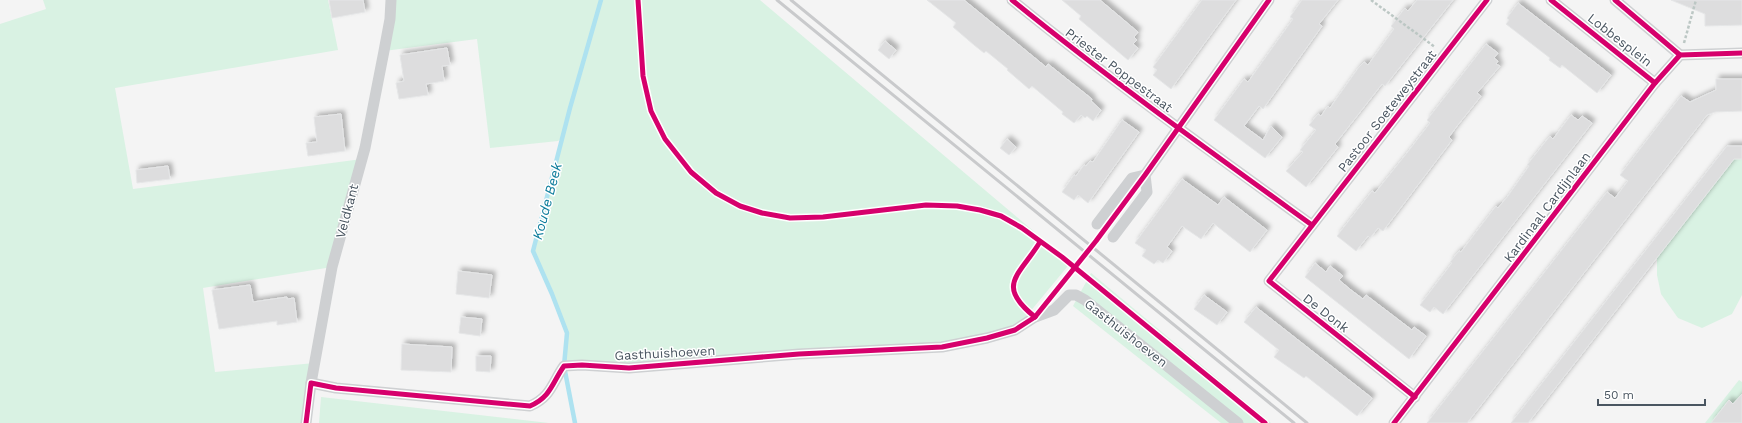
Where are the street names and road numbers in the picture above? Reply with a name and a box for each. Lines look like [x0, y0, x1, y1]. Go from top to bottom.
street label: Lobbesplein [1585, 10, 1655, 70]
street label: Priester Poppestraat [1063, 25, 1176, 115]
street label: Pastoor Soeteweystraat [1335, 47, 1440, 175]
street label: Kardinaal Cardijnlaan [1501, 149, 1593, 265]
street label: Veldkant [333, 182, 362, 240]
street label: De Donk [1300, 290, 1352, 336]
street label: Gasthuishoeven [1082, 296, 1170, 370]
street label: Gasthuishoeven [614, 343, 716, 363]

